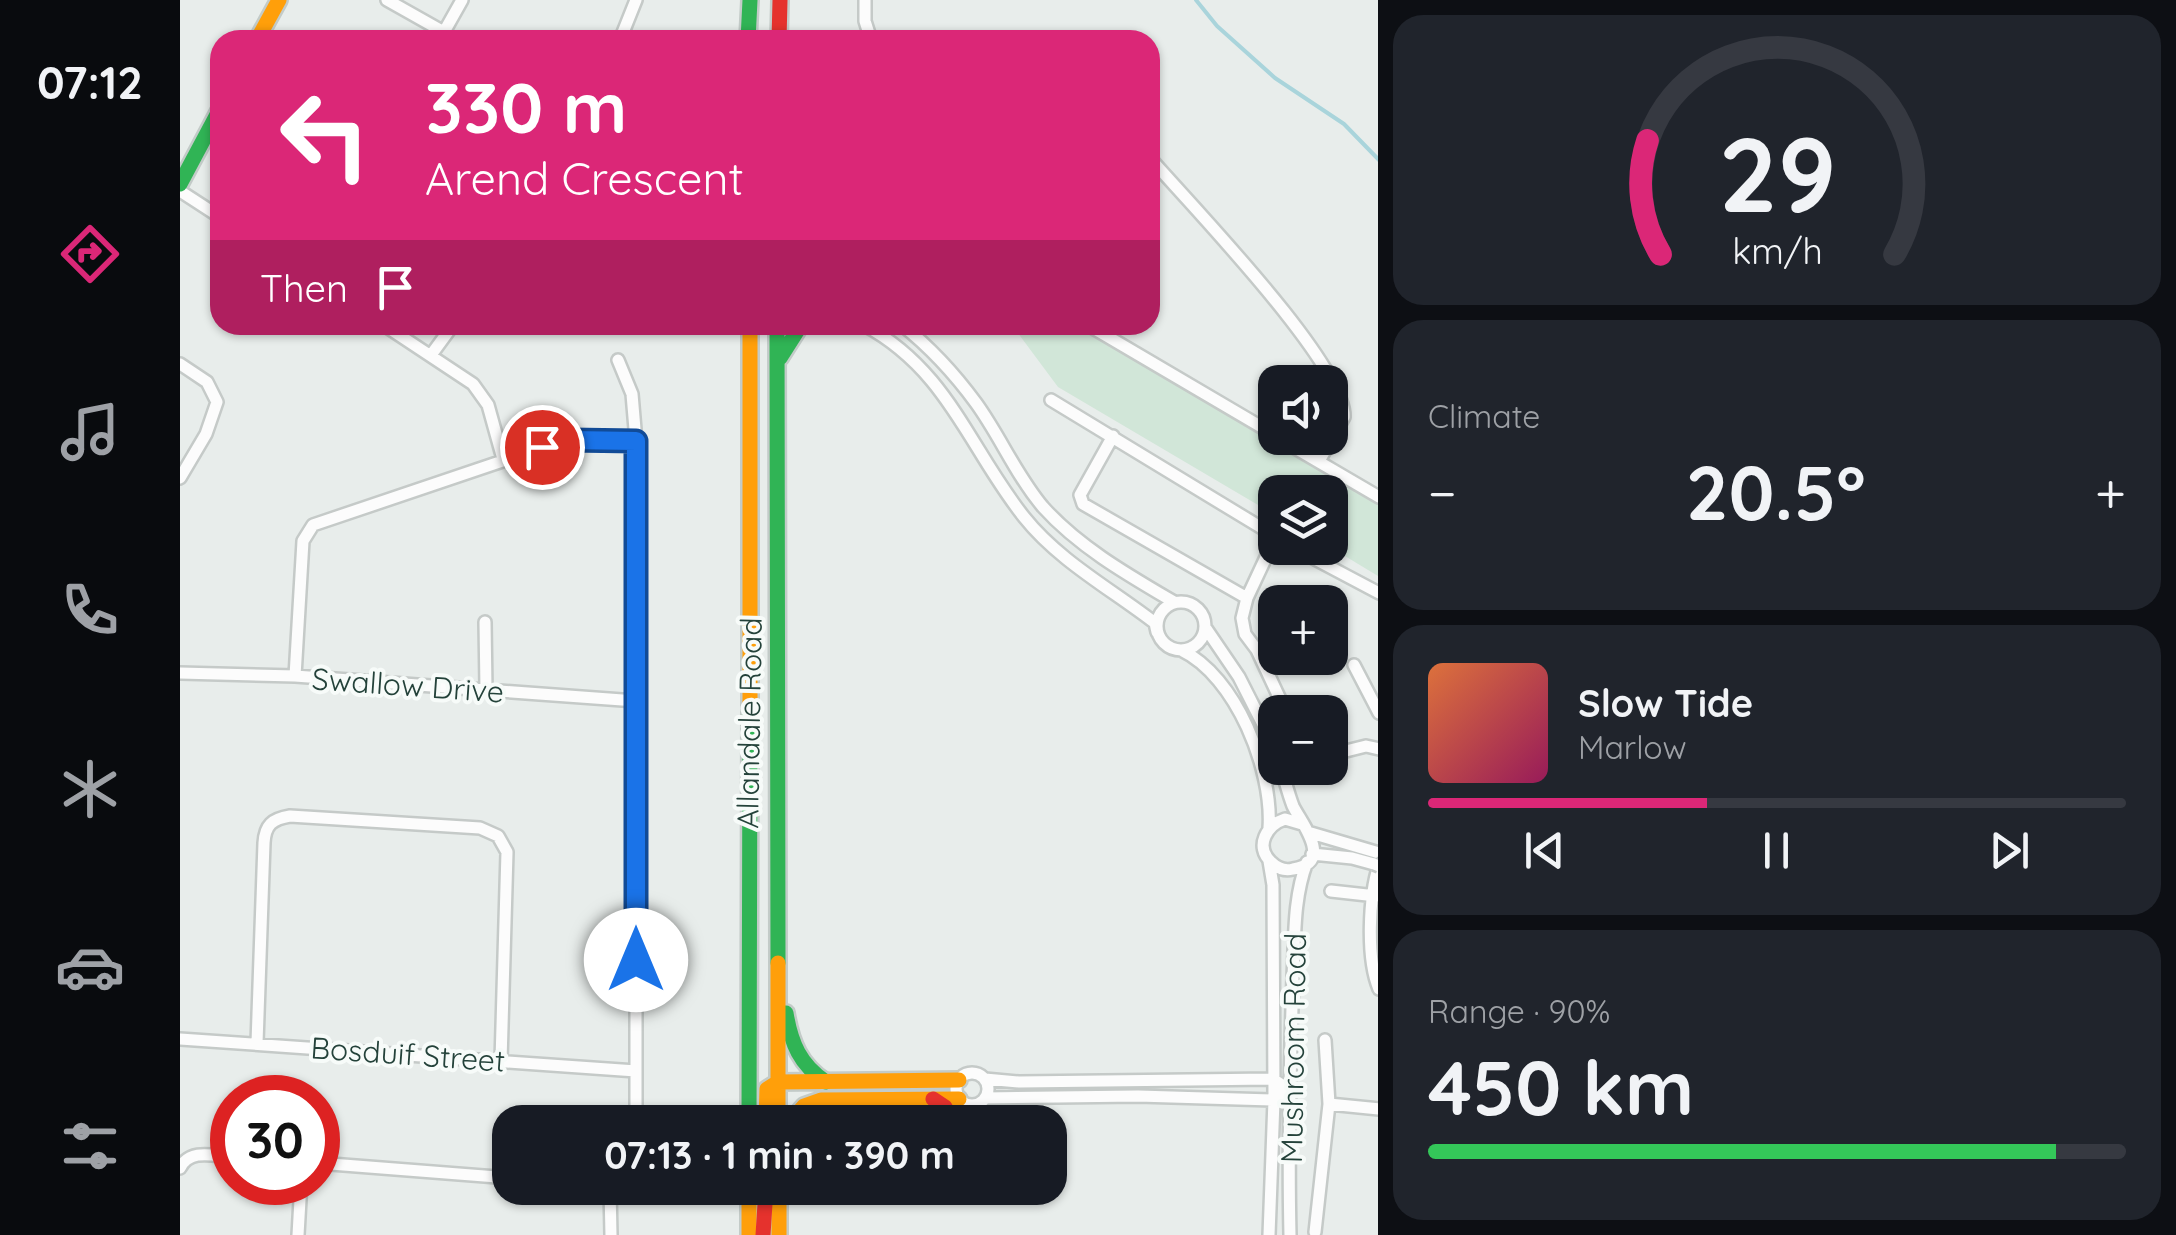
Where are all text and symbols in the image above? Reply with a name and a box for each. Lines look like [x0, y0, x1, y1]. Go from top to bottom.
text: 07:12 [37, 54, 143, 110]
text: 330 m [425, 63, 627, 151]
icon: left [260, 70, 390, 200]
text: 29 [1718, 108, 1836, 238]
text: Arend Crescent [425, 150, 744, 206]
icon: directions [55, 219, 125, 289]
text: km/h [1732, 228, 1822, 273]
icon: arrive [368, 260, 423, 315]
text: Then [260, 264, 348, 312]
map controls [1258, 365, 1348, 785]
button: sound [1258, 365, 1348, 455]
text: Climate [1428, 396, 1540, 436]
icon: music [55, 397, 125, 467]
pin [500, 405, 585, 490]
icon: arrive [515, 420, 570, 475]
text: 20.5° [1686, 445, 1866, 539]
text: − [1428, 458, 1457, 527]
text: + [2095, 458, 2126, 527]
button: layers [1258, 475, 1348, 565]
icon: phone [55, 575, 125, 645]
button: + [1258, 585, 1348, 675]
street label: Allandale Road [728, 617, 770, 829]
street label: Swallow Drive [311, 659, 505, 711]
text: Slow Tide [1578, 679, 1753, 727]
button: − [1258, 695, 1348, 785]
text: Marlow [1578, 727, 1687, 767]
icon: climate [55, 754, 125, 824]
icon: previous [1517, 823, 1572, 878]
icon: pause [1749, 823, 1804, 878]
icon: next [1982, 823, 2037, 878]
position arrow [584, 908, 688, 1012]
icon: car [55, 932, 125, 1002]
street label: Mushroom Road [1272, 933, 1314, 1163]
text: Range · 90% [1428, 991, 1610, 1031]
street label: Bosduif Street [309, 1028, 507, 1080]
text: 450 km [1428, 1040, 1694, 1134]
speed limit sign: 30 [210, 1075, 340, 1205]
icon: filters [55, 1111, 125, 1181]
text: 07:13 · 1 min · 390 m [604, 1131, 955, 1179]

